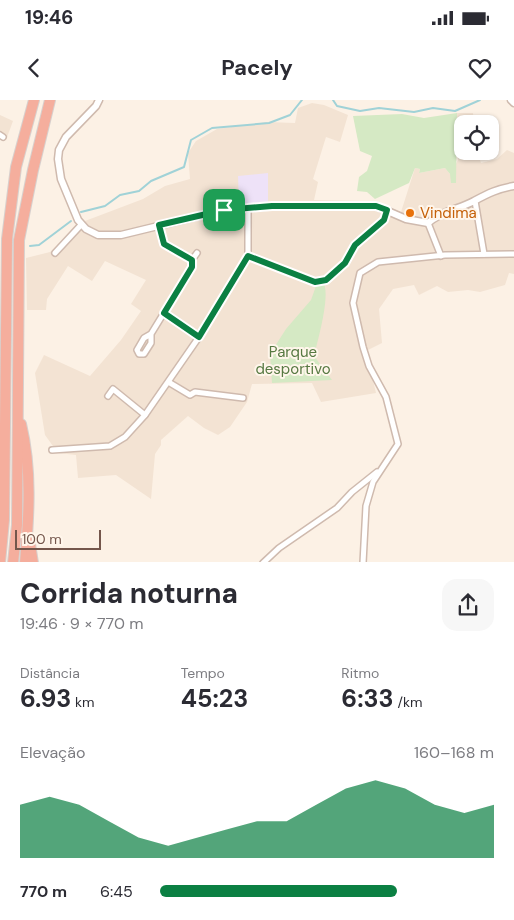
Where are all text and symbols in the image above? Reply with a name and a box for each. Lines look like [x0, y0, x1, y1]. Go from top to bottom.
text: 19:46 [25, 5, 73, 30]
text: Pacely [221, 53, 293, 82]
icon: back [20, 54, 48, 82]
icon: heart [466, 54, 494, 82]
map controls [454, 115, 499, 160]
button: locate [454, 115, 499, 160]
pin [203, 189, 245, 231]
icon: arrive [210, 196, 238, 224]
place label: Vindima [420, 203, 477, 223]
marker: Vindima [404, 207, 416, 219]
park label: Parque desportivo [255, 342, 331, 379]
scale bar [15, 528, 101, 551]
text: 100 m [22, 530, 62, 548]
text: Corrida noturna [20, 575, 238, 612]
button: share [442, 579, 494, 631]
text: 19:46 · 9 × 770 m [20, 613, 143, 634]
text: Distância [20, 664, 80, 682]
text: Tempo [181, 664, 225, 682]
text: Ritmo [341, 664, 379, 682]
text: 6.93 [20, 682, 71, 715]
text: 45:23 [181, 682, 248, 715]
text: 6:33 [341, 682, 394, 715]
text: km [71, 693, 95, 711]
text: /km [394, 693, 422, 711]
text: Elevação [20, 742, 85, 763]
text: 160–168 m [414, 742, 494, 763]
text: 770 m [20, 881, 67, 902]
text: 6:45 [100, 881, 133, 902]

